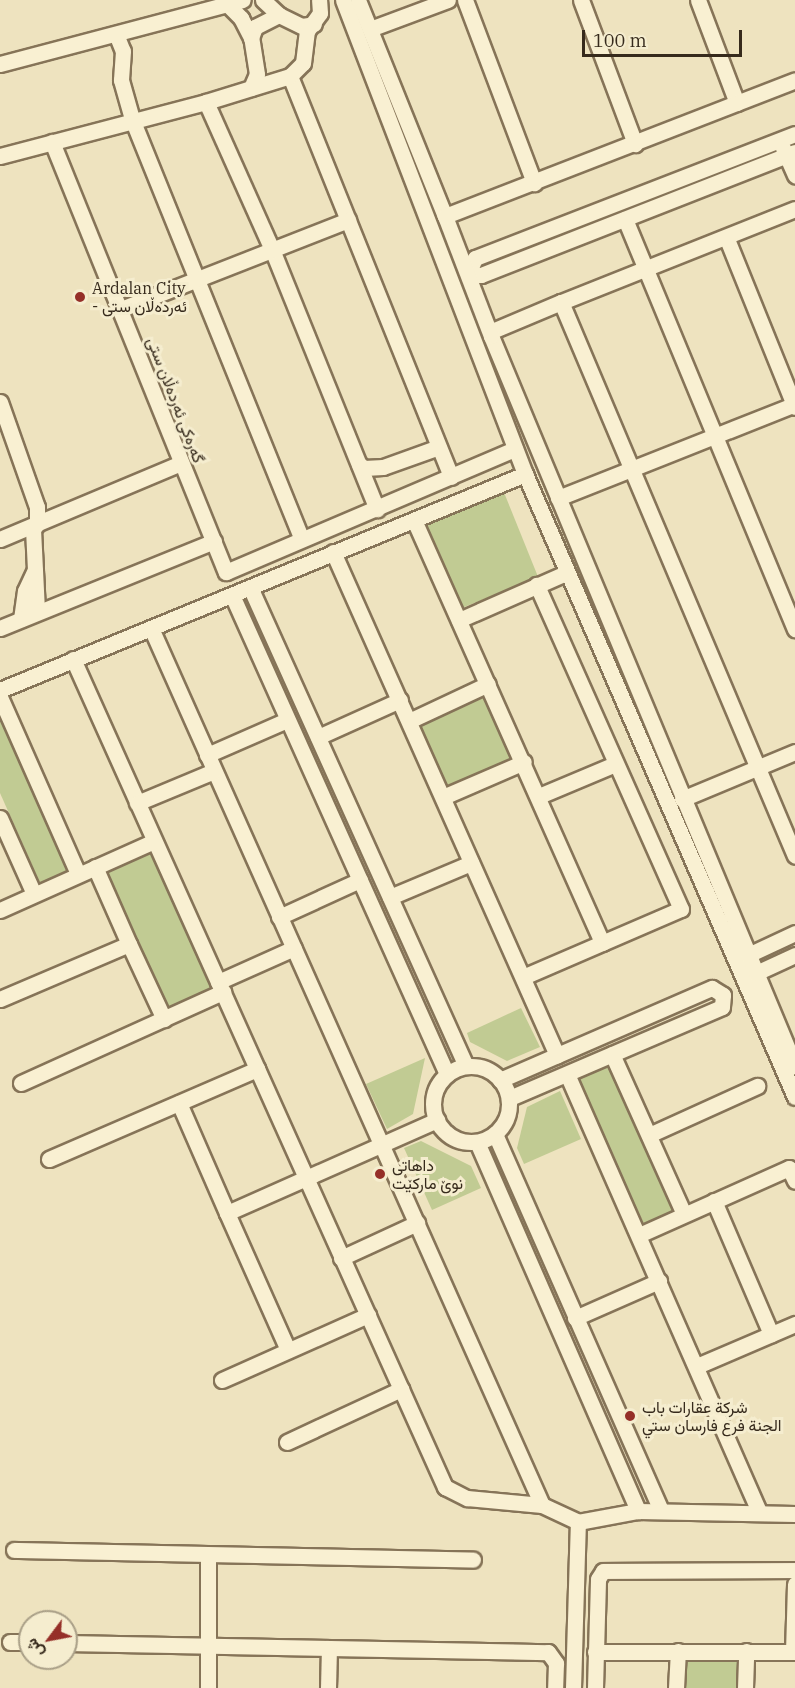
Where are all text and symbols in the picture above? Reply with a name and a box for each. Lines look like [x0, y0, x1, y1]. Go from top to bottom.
scale bar [585, 18, 746, 56]
text: 100 m [593, 29, 647, 52]
place label: Ardalan City - ئەردەڵان ستی [92, 278, 187, 316]
marker: Ardalan City - ئەردەڵان ستی [73, 290, 87, 304]
street label: گەرەکی ئەردەڵان ستی [143, 334, 209, 466]
place label: داهاتی نوێ مارکێت [392, 1155, 463, 1193]
marker: داهاتی نوێ مارکێت [373, 1167, 387, 1181]
place label: شرکة عقارات باب الجنة فرع فارسان ستي [642, 1397, 782, 1435]
marker: شرکة عقارات باب الجنة فرع فارسان ستي [623, 1409, 637, 1423]
north arrow [18, 1610, 78, 1670]
text: ش [21, 1635, 48, 1662]

